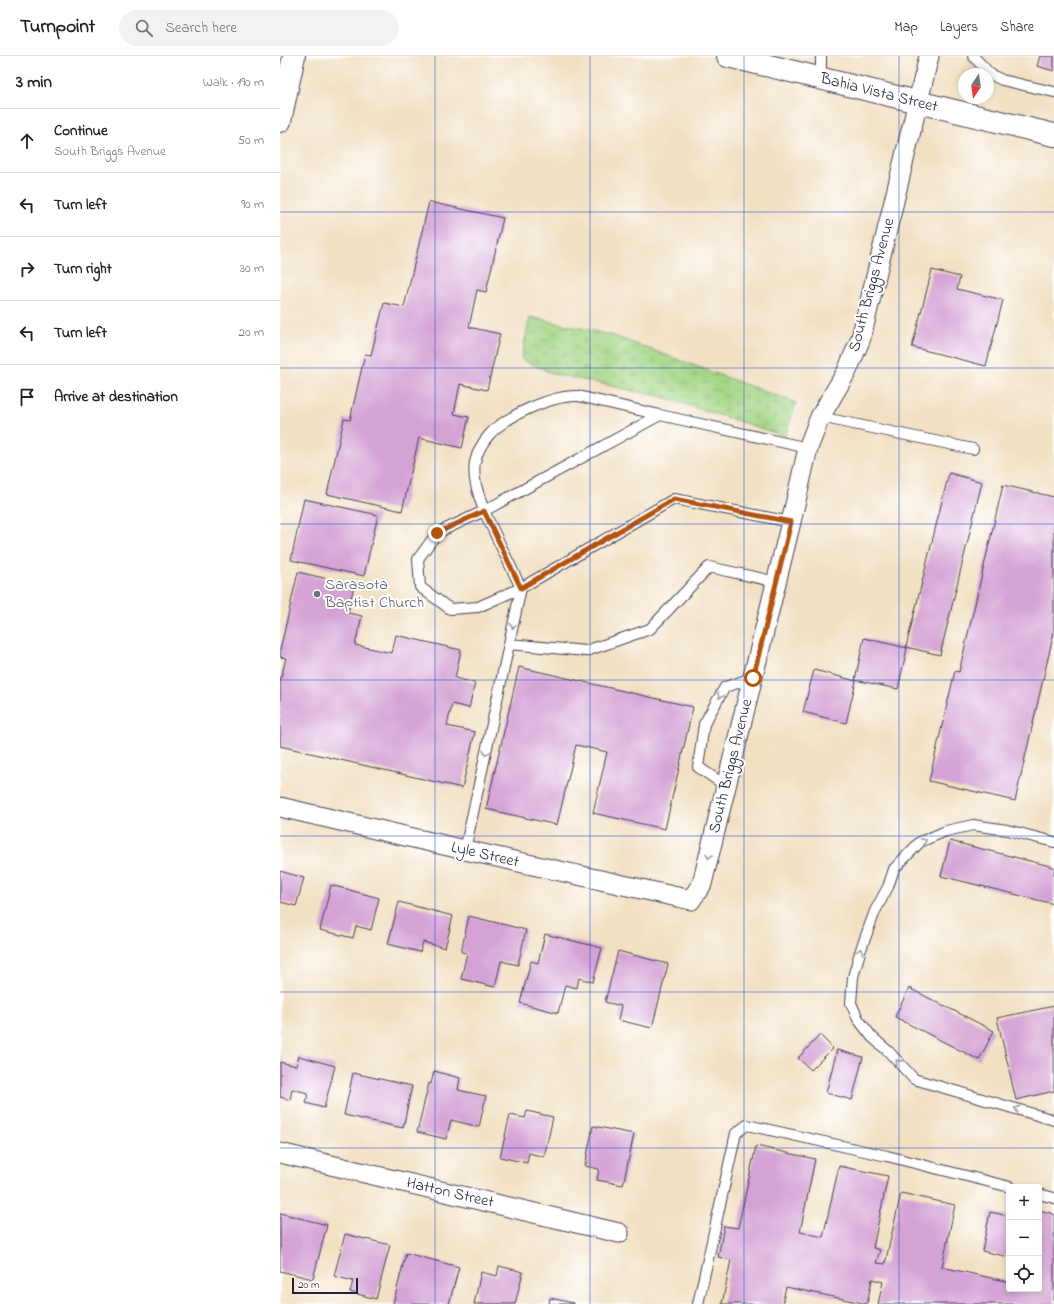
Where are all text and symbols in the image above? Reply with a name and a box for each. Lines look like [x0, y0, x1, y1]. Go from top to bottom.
search box [119, 10, 399, 46]
text: Turnpoint [20, 14, 95, 41]
icon: search [133, 17, 155, 39]
text: Search here [165, 17, 237, 39]
text: Map [894, 17, 918, 38]
text: Layers [940, 17, 978, 38]
text: Share [1000, 17, 1034, 38]
street label: Bahia Vista Street [817, 67, 941, 119]
north arrow [958, 68, 994, 104]
text: 3 min [16, 70, 52, 95]
text: Walk · 190 m [203, 73, 264, 92]
text: Continue [54, 120, 108, 142]
icon: ahead [16, 130, 38, 152]
text: 50 m [238, 131, 264, 150]
text: South Briggs Avenue [54, 142, 166, 161]
icon: left [16, 194, 38, 216]
text: Turn left [54, 194, 107, 216]
text: 90 m [241, 195, 264, 214]
street label: South Briggs Avenue [843, 215, 902, 355]
icon: right [16, 258, 38, 280]
text: Turn right [54, 258, 112, 280]
text: 30 m [240, 259, 264, 278]
icon: left [16, 322, 38, 344]
text: Turn left [54, 322, 107, 344]
text: 20 m [239, 323, 264, 342]
icon: arrive [16, 386, 38, 408]
text: Arrive at destination [54, 386, 178, 408]
route end [428, 524, 446, 542]
place label: Sarasota Baptist Church [324, 573, 424, 615]
marker: Sarasota Baptist Church [312, 589, 322, 599]
one-way arrow [509, 623, 517, 629]
route start [744, 669, 762, 687]
one-way arrow [718, 692, 725, 699]
street label: South Briggs Avenue [703, 696, 759, 836]
one-way arrow [482, 750, 490, 756]
street label: Lyle Street [449, 836, 522, 875]
one-way arrow [920, 838, 927, 846]
one-way arrow [705, 853, 713, 860]
one-way arrow [855, 948, 864, 955]
one-way arrow [896, 1059, 903, 1067]
one-way arrow [1013, 1105, 1020, 1114]
street label: Hatton Street [404, 1171, 497, 1215]
map controls [1006, 1184, 1042, 1292]
button: + [1006, 1184, 1042, 1220]
button: − [1006, 1220, 1042, 1256]
button: locate [1006, 1256, 1042, 1292]
scale bar [292, 1276, 358, 1295]
text: 20 m [298, 1277, 320, 1293]

